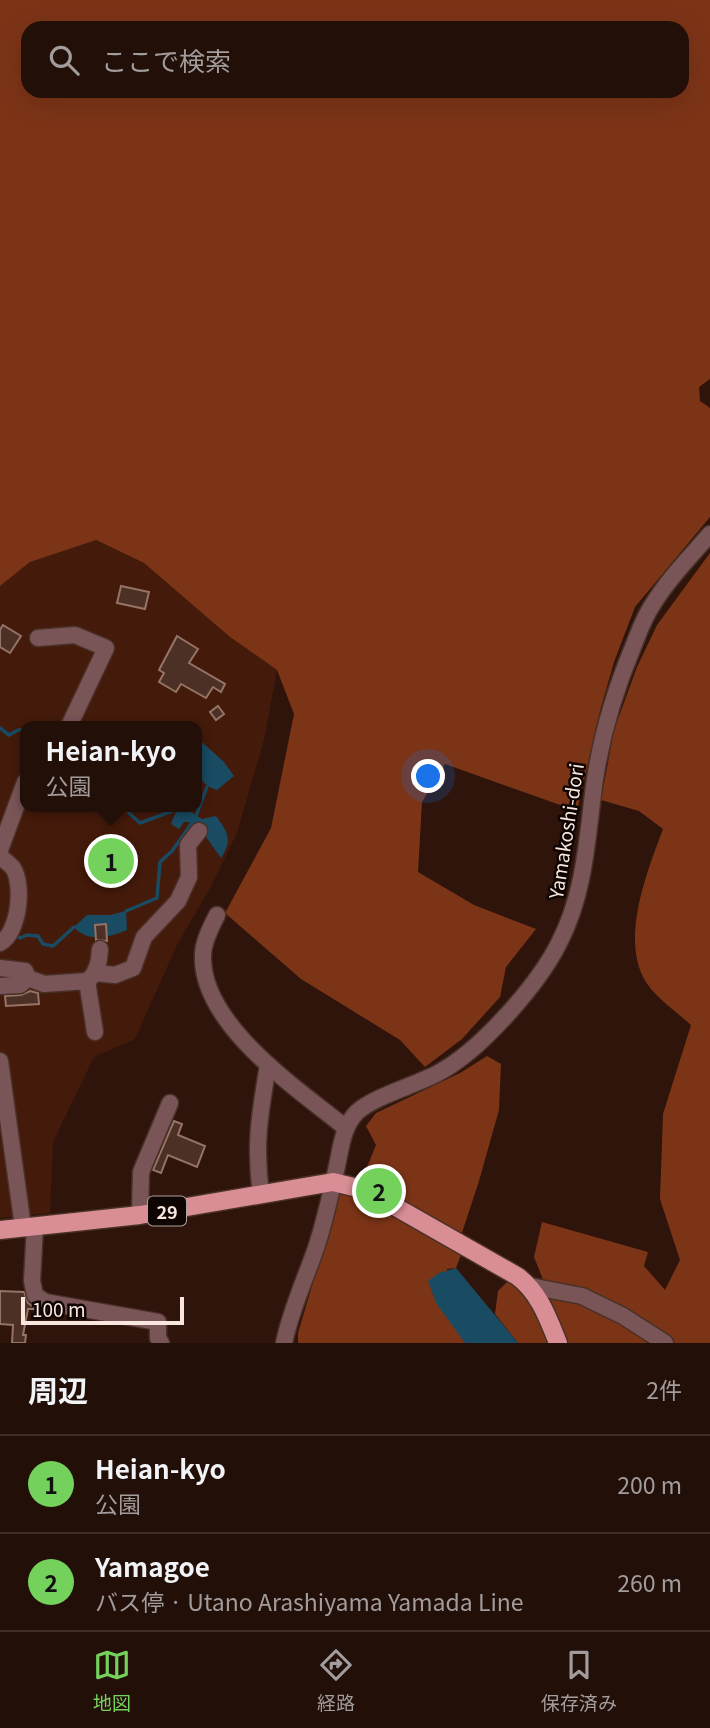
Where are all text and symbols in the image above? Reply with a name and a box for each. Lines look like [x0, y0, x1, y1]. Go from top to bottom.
search box [21, 21, 689, 98]
icon: search [45, 41, 83, 79]
text: ここで検索 [101, 41, 231, 78]
popup [20, 721, 202, 812]
text: Heian-kyo [46, 731, 176, 768]
your location [411, 759, 445, 793]
street label: Yamakoshi-dori [541, 761, 589, 902]
text: 公園 [46, 768, 92, 802]
pin: 1 [88, 835, 134, 887]
pin: 2 [356, 1165, 402, 1217]
road number: 29 [148, 1196, 186, 1226]
scale bar [21, 1294, 184, 1326]
text: 100 m [32, 1295, 86, 1322]
text: 周辺 [28, 1367, 88, 1411]
text: 2件 [646, 1372, 682, 1406]
text: Heian-kyo [95, 1449, 226, 1486]
text: 1 [44, 1467, 58, 1501]
text: 200 m [617, 1467, 682, 1501]
text: 公園 [95, 1486, 141, 1520]
text: Yamagoe [95, 1547, 210, 1584]
text: 2 [44, 1565, 58, 1599]
text: 260 m [617, 1565, 682, 1599]
text: バス停 · Utano Arashiyama Yamada Line [95, 1584, 523, 1618]
tab: 地図 [93, 1646, 131, 1715]
tab: 経路 [317, 1646, 355, 1715]
tab: 保存済み [541, 1646, 617, 1715]

